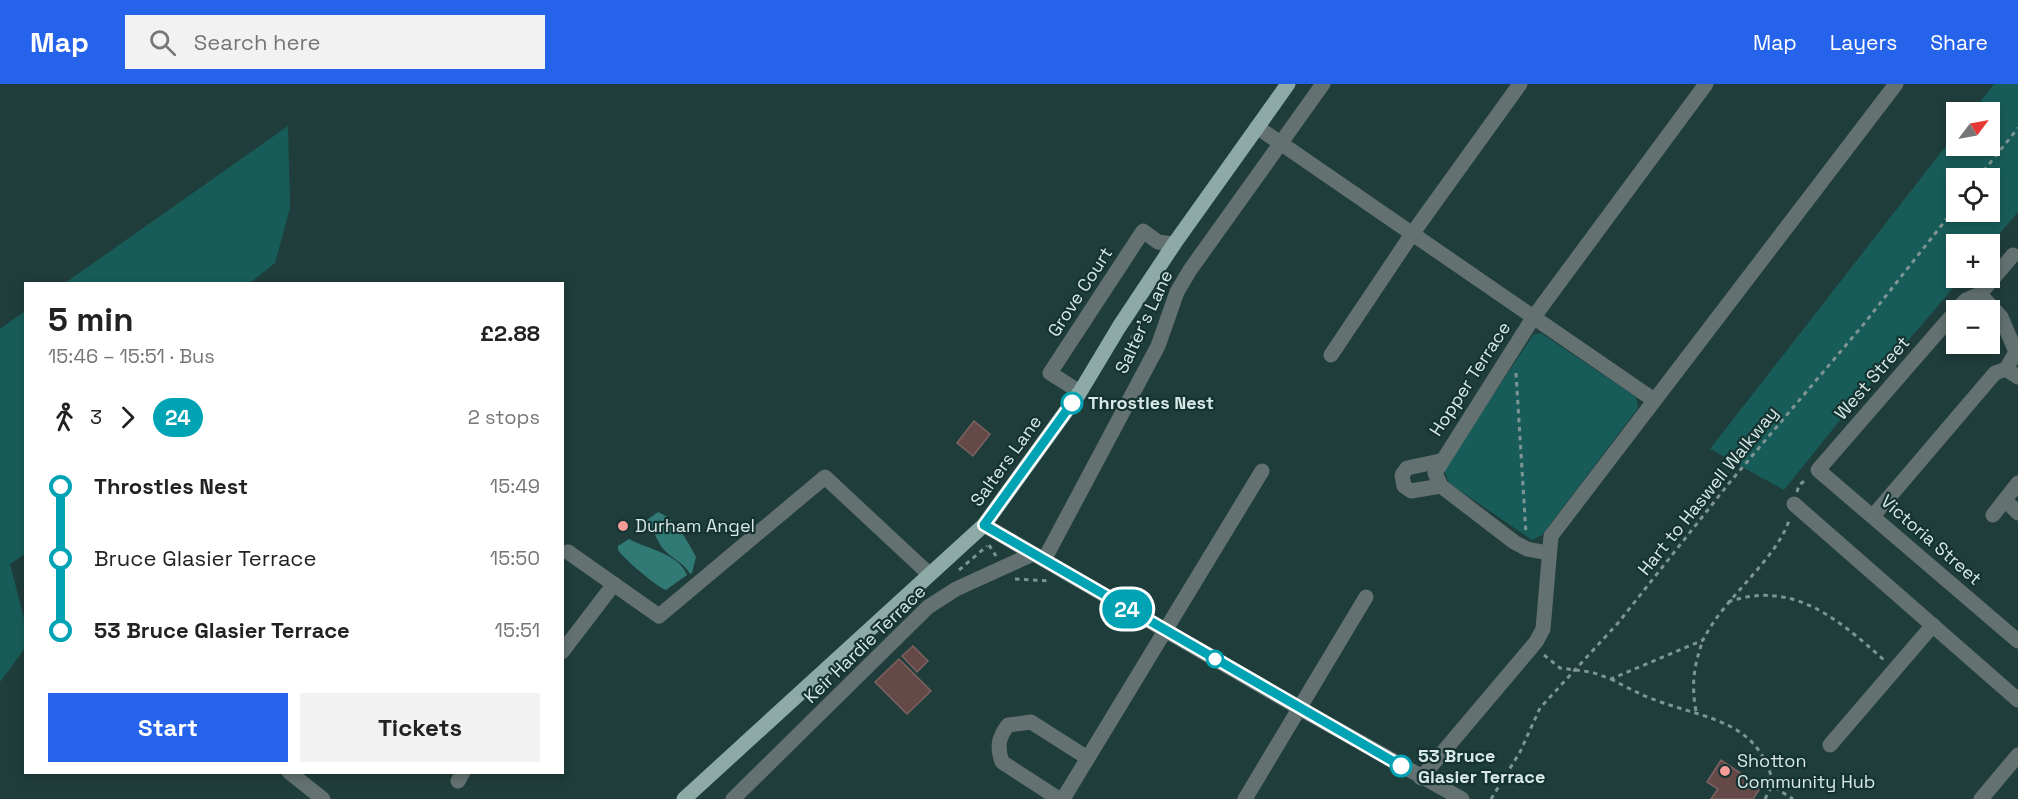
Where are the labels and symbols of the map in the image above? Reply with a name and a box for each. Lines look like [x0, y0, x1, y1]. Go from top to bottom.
north arrow [1946, 102, 2000, 156]
street label: Grove Court [1042, 242, 1117, 341]
street label: Salter's Lane [1110, 266, 1178, 377]
street label: Hopper Terrace [1424, 317, 1515, 440]
street label: West Street [1829, 331, 1914, 424]
place label: Throstles Nest [1088, 391, 1214, 414]
marker: Throstles Nest [1061, 392, 1083, 414]
street label: Hart to Haswell Walkway [1632, 402, 1783, 580]
street label: Salters Lane [965, 411, 1046, 511]
street label: Victoria Street [1876, 490, 1987, 590]
place label: Durham Angel [635, 514, 755, 537]
marker: Durham Angel [616, 519, 630, 533]
street label: Keir Hardie Terrace [799, 580, 930, 708]
line badge: 24 [1100, 590, 1154, 628]
unlabelled marker [1206, 650, 1224, 668]
place label: 53 Bruce Glasier Terrace [1418, 744, 1545, 788]
place label: Shotton Community Hub [1737, 749, 1875, 793]
marker: 53 Bruce Glasier Terrace [1390, 755, 1412, 777]
marker: Shotton Community Hub [1718, 764, 1732, 778]

